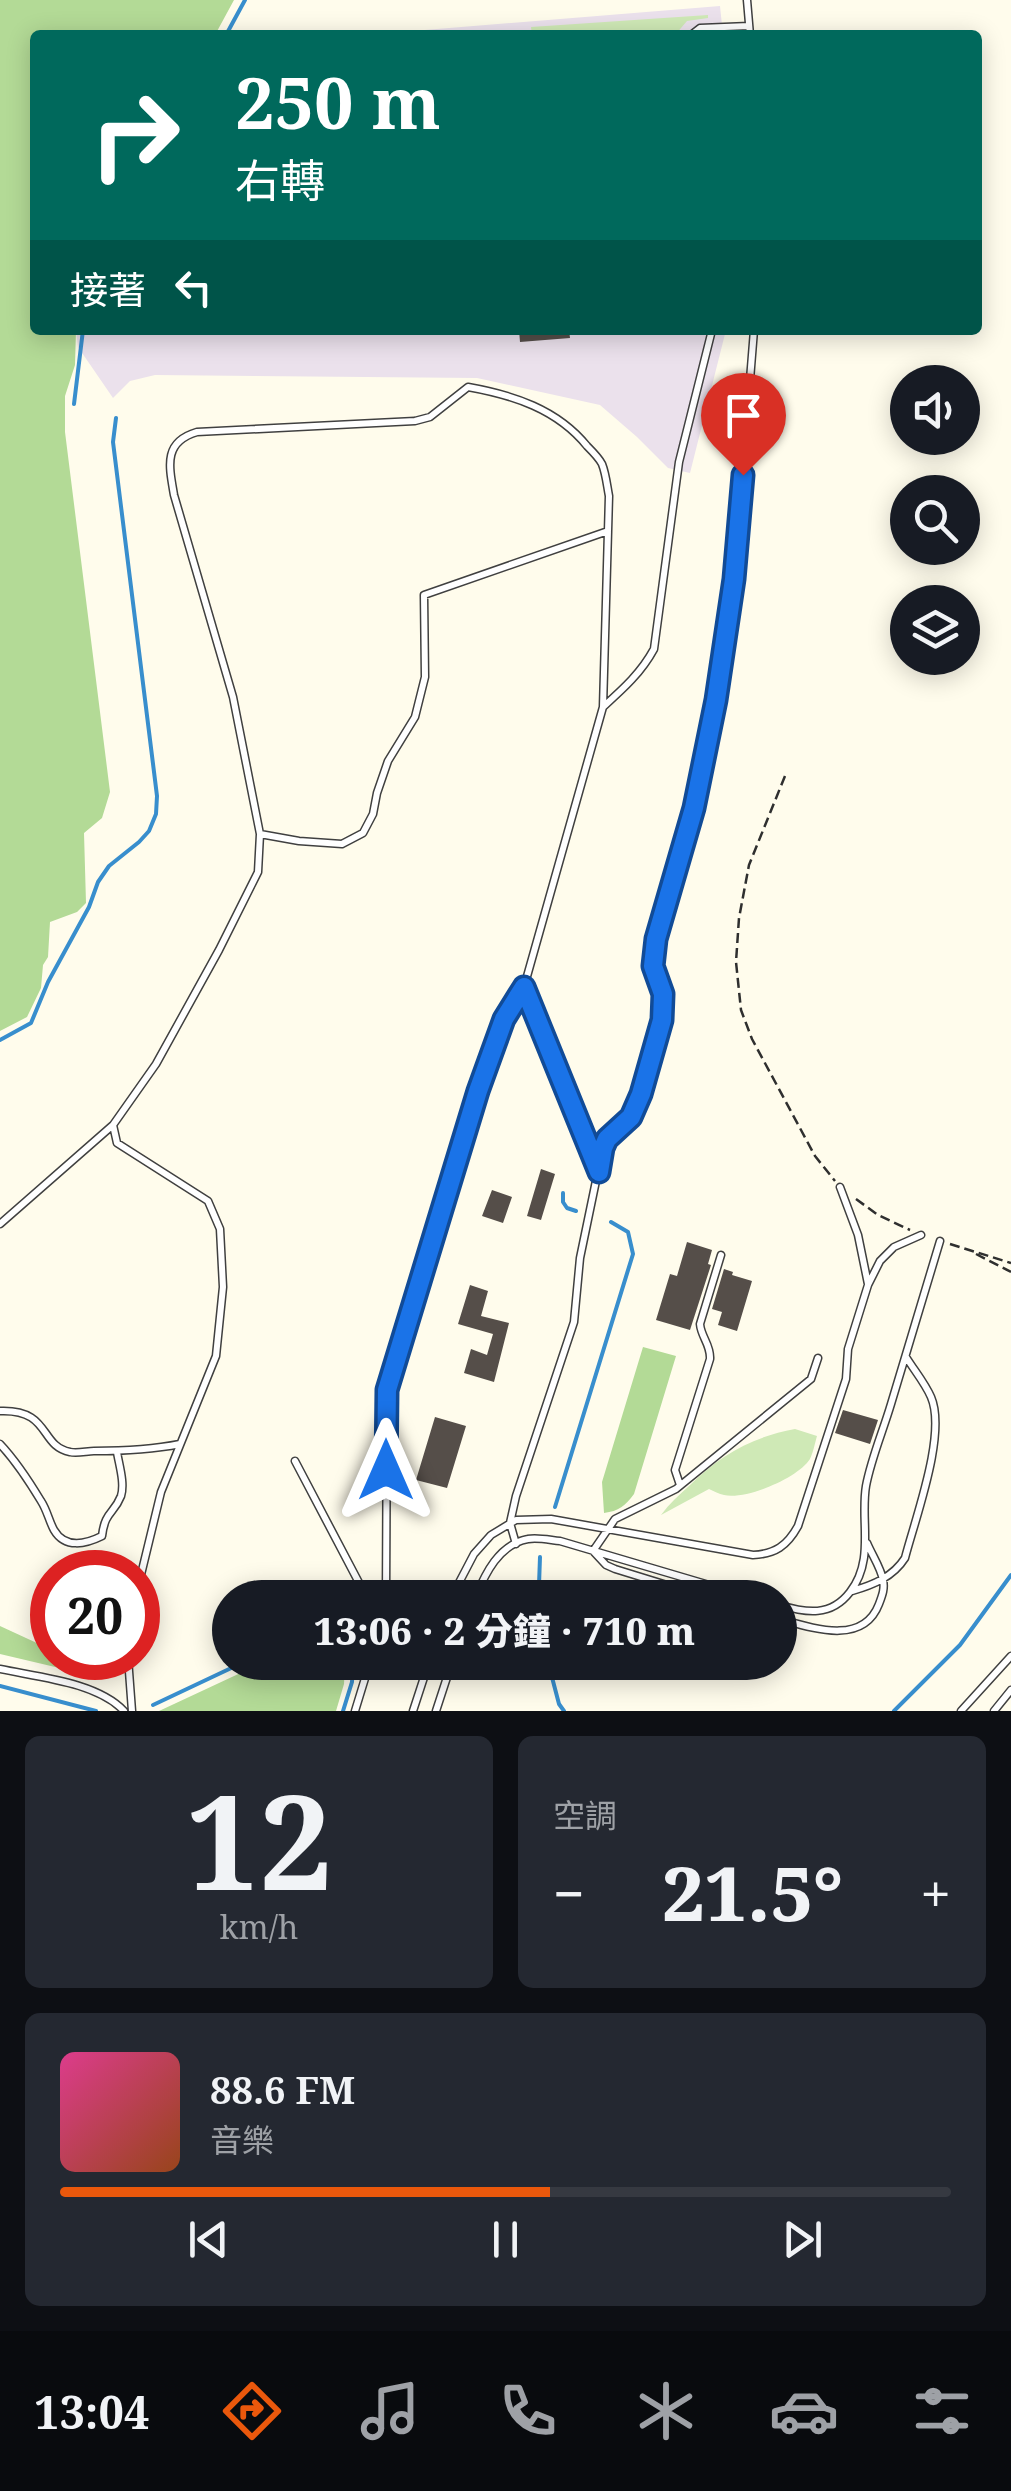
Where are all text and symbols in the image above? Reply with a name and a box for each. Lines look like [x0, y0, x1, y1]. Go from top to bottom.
text: 250 m [235, 54, 441, 150]
icon: right [70, 70, 200, 200]
text: 右轉 [235, 149, 325, 210]
icon: left [166, 260, 221, 315]
text: 接著 [70, 263, 146, 315]
map controls [890, 365, 980, 675]
button: sound [890, 365, 980, 455]
pin [701, 373, 786, 476]
icon: arrive [716, 388, 771, 443]
button: search [890, 475, 980, 565]
button: layers [890, 585, 980, 675]
position arrow [334, 1418, 438, 1522]
speed limit sign: 20 [30, 1550, 160, 1680]
text: 13:06 · 2 分鐘 · 710 m [314, 1604, 695, 1656]
text: 12 [186, 1751, 332, 1928]
text: 空調 [553, 1793, 617, 1836]
text: 21.5° [662, 1841, 843, 1943]
text: − [553, 1855, 585, 1930]
text: + [920, 1855, 951, 1930]
text: km/h [220, 1905, 298, 1948]
text: 88.6 FM [210, 2063, 355, 2115]
text: 音樂 [210, 2118, 274, 2161]
icon: previous [181, 2212, 236, 2267]
icon: pause [478, 2212, 533, 2267]
icon: next [775, 2212, 830, 2267]
icon: directions [217, 2376, 287, 2446]
icon: music [355, 2376, 425, 2446]
icon: phone [493, 2376, 563, 2446]
icon: climate [631, 2376, 701, 2446]
icon: car [769, 2376, 839, 2446]
icon: filters [907, 2376, 977, 2446]
text: 13:04 [34, 2381, 149, 2442]

